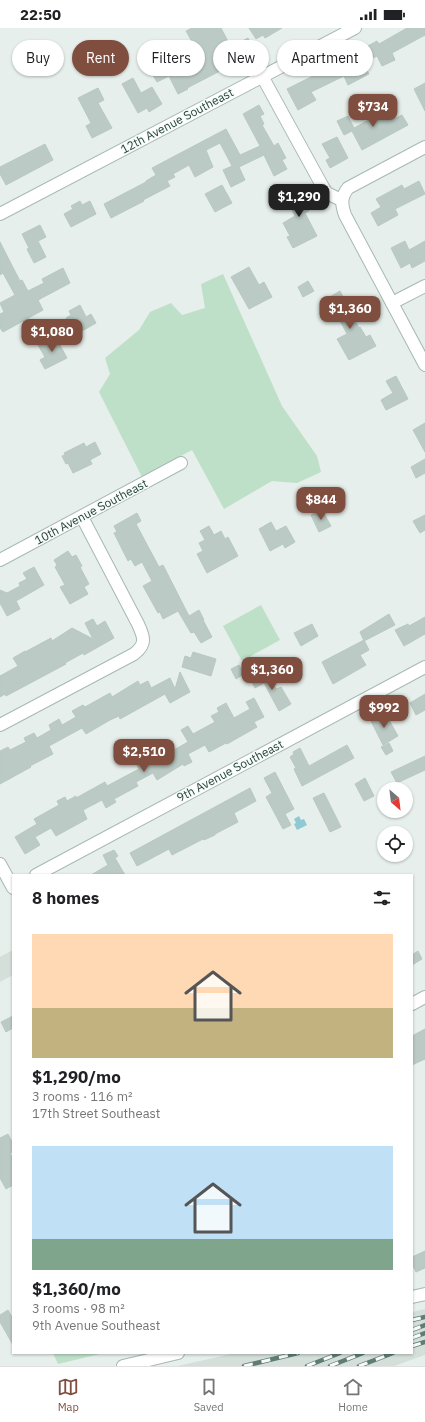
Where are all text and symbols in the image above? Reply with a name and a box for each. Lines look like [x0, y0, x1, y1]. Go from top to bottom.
text: 22:50 [20, 5, 61, 24]
chip: Buy [12, 40, 64, 76]
chip: Rent [72, 40, 129, 76]
chip: Filters [137, 40, 205, 76]
chip: New [213, 40, 269, 76]
chip: Apartment [277, 40, 373, 76]
street label: 12th Avenue Southeast [118, 84, 236, 157]
pin: $734 [349, 94, 397, 128]
text: $734 [357, 98, 389, 115]
pin: $1,290 [266, 184, 332, 218]
text: $1,290 [277, 188, 321, 205]
pin: $1,360 [317, 296, 383, 330]
text: $1,360 [328, 300, 372, 317]
pin: $1,080 [19, 319, 85, 353]
text: $1,080 [30, 323, 74, 340]
street label: 10th Avenue Southeast [32, 475, 150, 548]
pin: $844 [297, 487, 345, 521]
text: $844 [305, 491, 337, 508]
pin: $1,360 [239, 657, 305, 691]
text: $1,360 [250, 661, 294, 678]
pin: $992 [360, 695, 408, 729]
text: $992 [368, 699, 400, 716]
street label: 9th Avenue Southeast [174, 736, 286, 805]
pin: $2,510 [111, 739, 177, 773]
text: $2,510 [122, 743, 166, 760]
north arrow [377, 782, 413, 818]
map controls [377, 782, 413, 862]
button: locate [377, 826, 413, 862]
text: 8 homes [32, 887, 99, 909]
icon: filters [371, 887, 393, 909]
icon: home [177, 960, 249, 1032]
text: $1,290/mo [32, 1066, 121, 1088]
text: 3 rooms · 116 m² [32, 1088, 133, 1105]
text: 17th Street Southeast [32, 1105, 160, 1122]
icon: home [177, 1172, 249, 1244]
text: $1,360/mo [32, 1278, 121, 1300]
text: 3 rooms · 98 m² [32, 1300, 125, 1317]
text: 9th Avenue Southeast [32, 1317, 160, 1334]
tab: Map [57, 1376, 79, 1414]
tab: Saved [194, 1376, 224, 1414]
tab: Home [338, 1376, 368, 1414]

